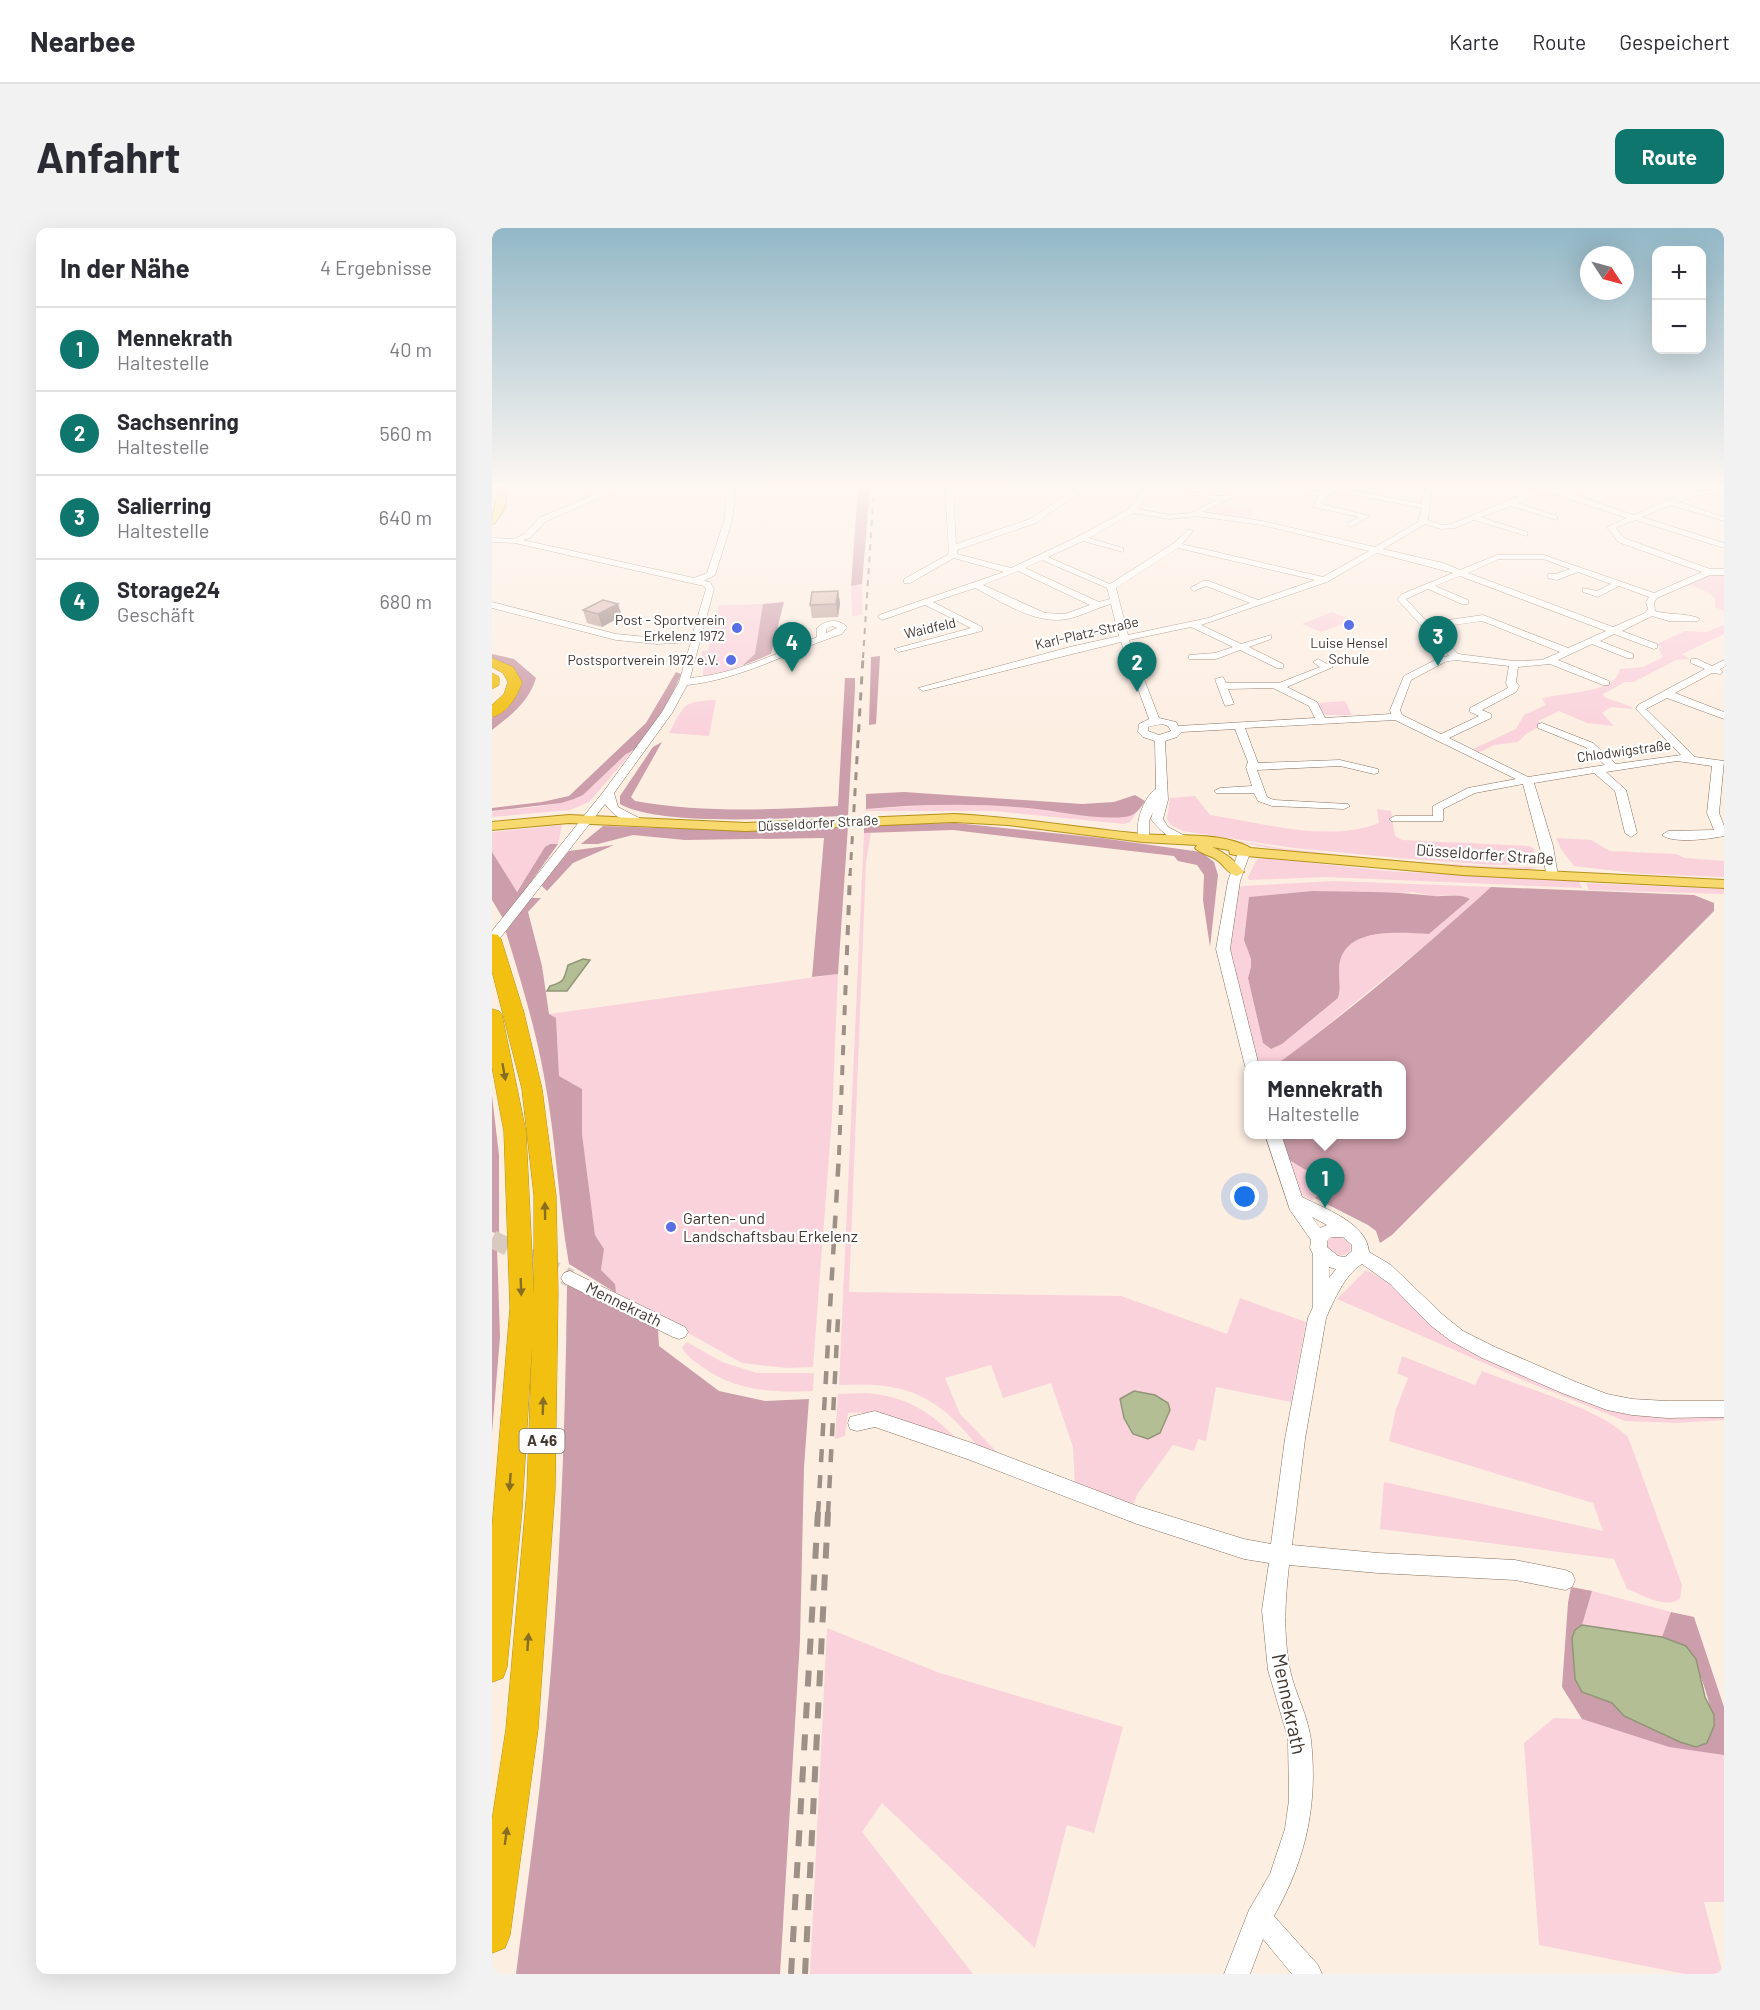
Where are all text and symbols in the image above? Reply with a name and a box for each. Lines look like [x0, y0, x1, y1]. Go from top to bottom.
text: Nearbee [30, 24, 136, 58]
text: Karte [1449, 29, 1499, 54]
text: Route [1532, 29, 1586, 54]
text: Gespeichert [1619, 29, 1730, 54]
button: Route [1615, 129, 1724, 184]
text: Anfahrt [36, 131, 181, 181]
north arrow [1580, 246, 1634, 300]
map controls [1652, 246, 1706, 354]
button: + [1652, 246, 1706, 300]
text: In der Nähe [60, 252, 190, 283]
text: 4 Ergebnisse [320, 255, 432, 279]
button: − [1652, 300, 1706, 354]
text: Mennekrath [117, 324, 233, 350]
text: 1 [76, 337, 83, 361]
text: 40 m [389, 337, 432, 361]
text: Haltestelle [117, 350, 209, 374]
text: Sachsenring [117, 408, 239, 434]
text: 2 [74, 421, 85, 445]
text: 560 m [380, 421, 432, 445]
text: Haltestelle [117, 434, 209, 458]
text: Salierring [117, 492, 211, 518]
text: 3 [74, 505, 85, 529]
text: 640 m [379, 505, 432, 529]
text: Haltestelle [117, 518, 209, 542]
text: Storage24 [117, 576, 220, 602]
text: 4 [73, 589, 86, 613]
text: 680 m [379, 589, 432, 613]
text: Geschäft [117, 602, 195, 626]
place label: Post - Sportverein Erkelenz 1972 [615, 611, 725, 644]
street label: Karl-Platz-Straße [1033, 612, 1140, 653]
street label: Waidfeld [902, 613, 957, 642]
pin: 3 [1418, 616, 1458, 666]
marker: Luise Hensel Schule [1342, 618, 1356, 632]
marker: Post - Sportverein Erkelenz 1972 [730, 621, 744, 635]
pin: 4 [772, 622, 812, 672]
place label: Luise Hensel Schule [1310, 634, 1388, 667]
pin: 2 [1118, 642, 1156, 692]
place label: Postsportverein 1972 e.V. [568, 651, 719, 668]
marker: Postsportverein 1972 e.V. [724, 653, 738, 667]
street label: Chlodwigstraße [1576, 735, 1672, 766]
street label: Düsseldorfer Straße [757, 811, 879, 834]
street label: Düsseldorfer Straße [1415, 839, 1555, 868]
popup [1244, 1061, 1406, 1139]
one-way arrow [500, 1063, 509, 1082]
text: Mennekrath [1267, 1075, 1383, 1101]
text: Haltestelle [1267, 1101, 1360, 1125]
pin: 1 [1306, 1158, 1344, 1208]
your location [1230, 1182, 1259, 1211]
one-way arrow [540, 1201, 550, 1220]
place label: Garten- und Landschaftsbau Erkelenz [683, 1208, 858, 1245]
marker: Garten- und Landschaftsbau Erkelenz [664, 1220, 678, 1234]
street label: Mennekrath [583, 1277, 665, 1330]
one-way arrow [516, 1278, 526, 1297]
one-way arrow [538, 1396, 548, 1415]
road number: A 46 [520, 1429, 564, 1453]
one-way arrow [506, 1472, 515, 1491]
one-way arrow [523, 1632, 533, 1651]
street label: Mennekrath [1268, 1651, 1312, 1756]
one-way arrow [502, 1826, 511, 1845]

